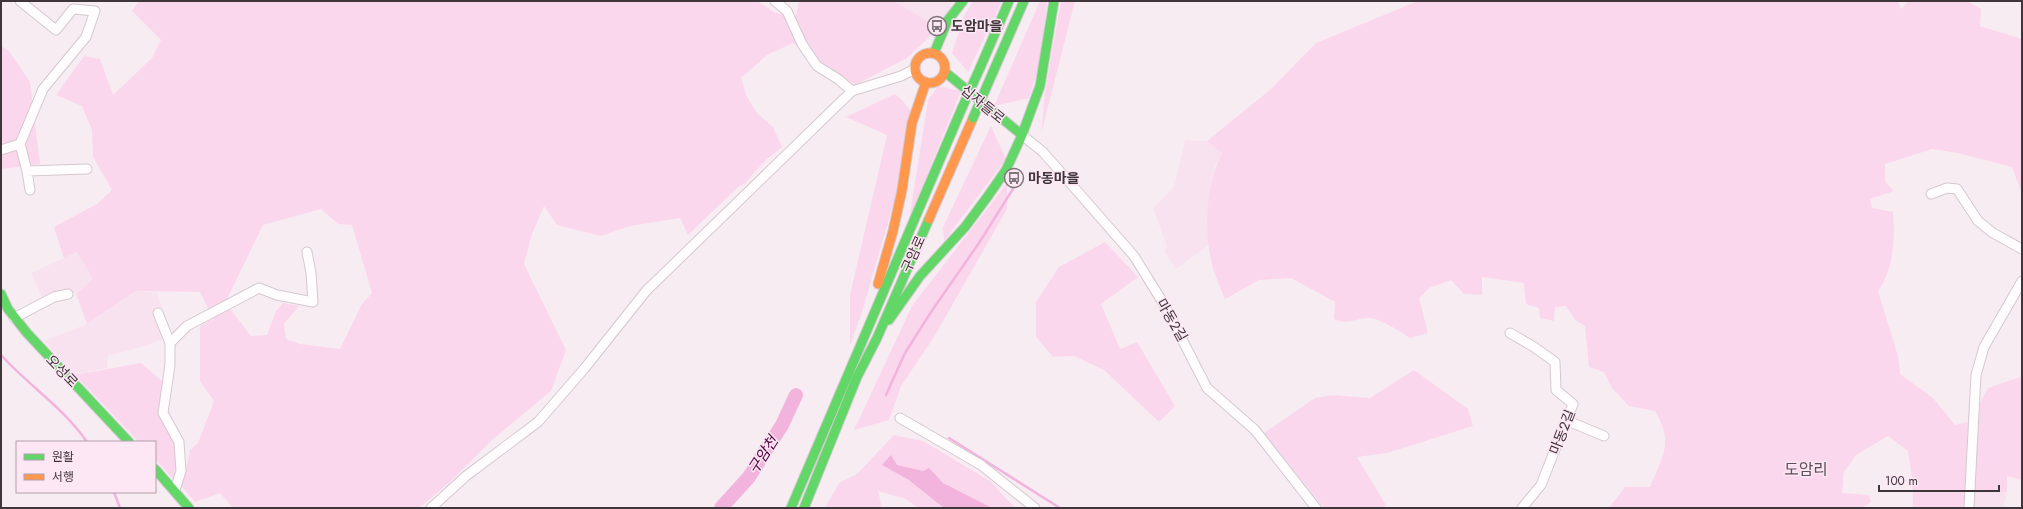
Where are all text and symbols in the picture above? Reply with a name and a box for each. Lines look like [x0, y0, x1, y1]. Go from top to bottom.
bus stop icon: 도암마을 [926, 15, 948, 37]
place label: 도암마을 [951, 16, 1003, 36]
street label: 십자들로 [957, 80, 1009, 128]
bus stop icon: 마동마을 [1003, 167, 1025, 189]
place label: 마동마을 [1028, 168, 1080, 188]
street label: 구암로 [896, 232, 930, 276]
street label: 마동2길 [1152, 295, 1192, 345]
street label: 오성로 [41, 350, 83, 392]
street label: 마동2길 [1544, 407, 1580, 457]
water label: 구암천 [742, 430, 785, 478]
legend [16, 441, 156, 493]
text: 원활 [52, 448, 74, 466]
district label: 도암리 [1784, 458, 1828, 481]
scale bar [1879, 467, 1999, 493]
text: 서행 [52, 468, 74, 486]
text: 100 m [1885, 472, 1918, 490]

